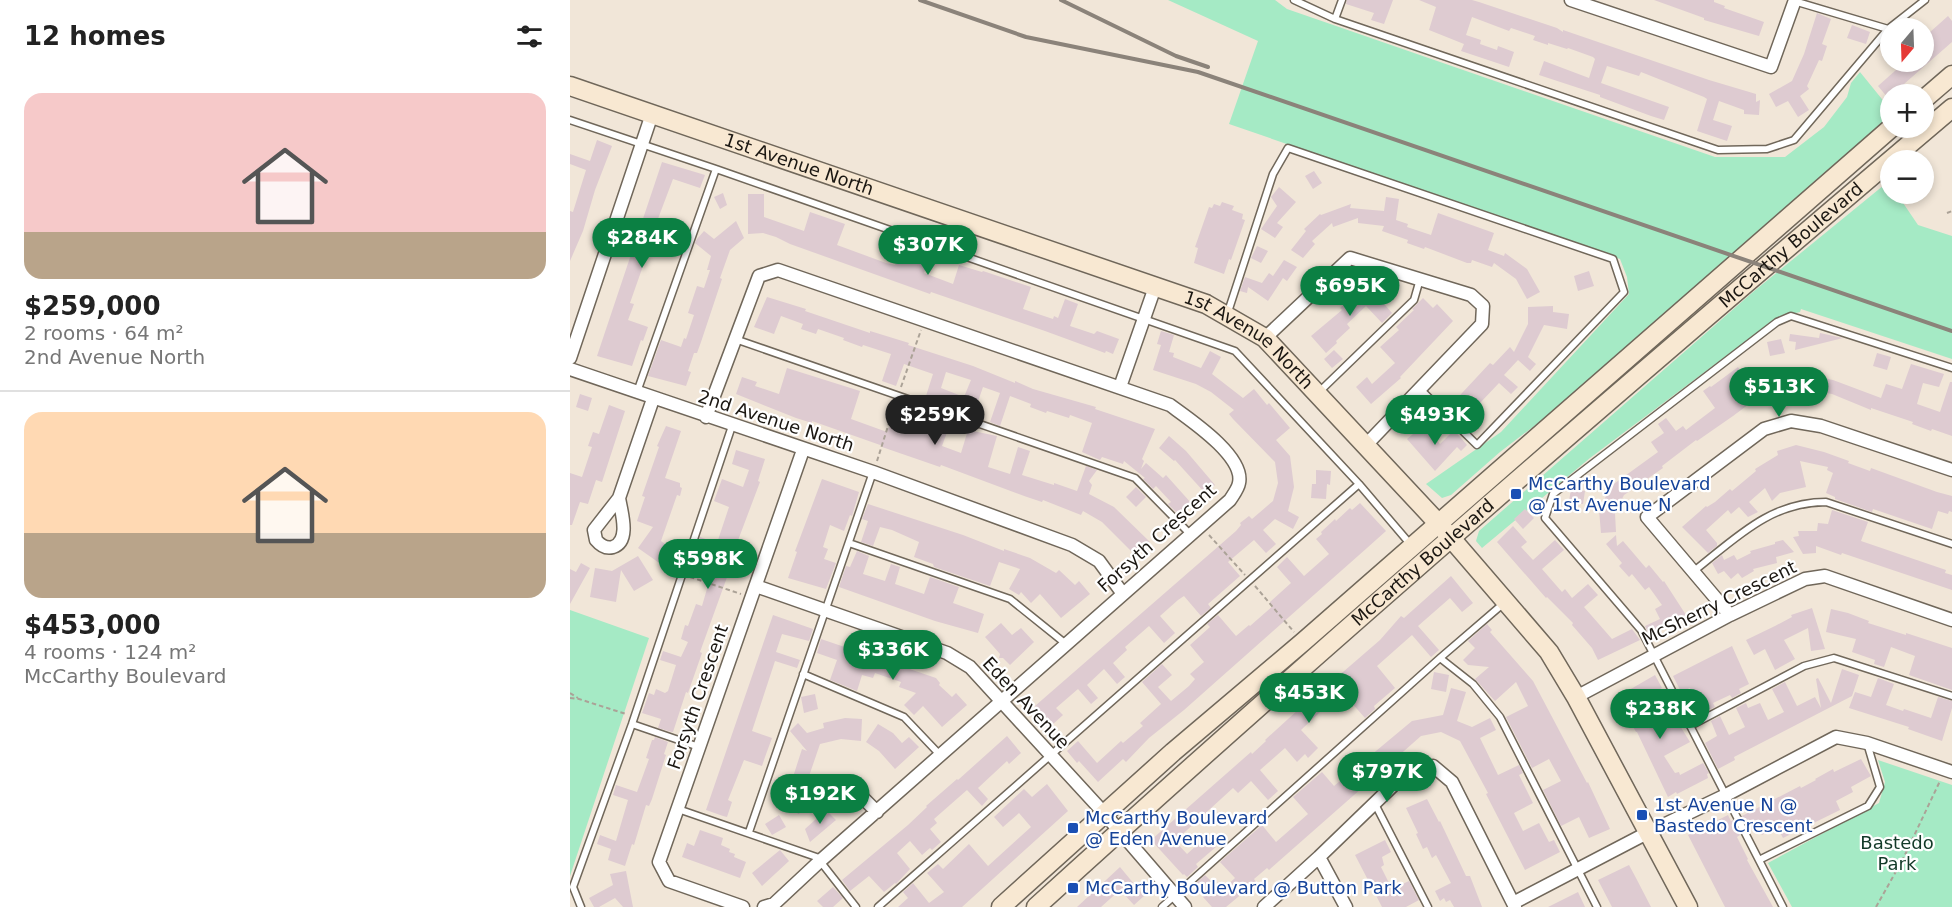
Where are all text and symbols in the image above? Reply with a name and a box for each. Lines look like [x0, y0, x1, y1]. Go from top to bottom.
north arrow [1880, 18, 1934, 72]
map controls [1880, 18, 1934, 204]
icon: filters [513, 20, 546, 53]
text: 12 homes [24, 21, 166, 51]
button: + [1880, 84, 1934, 138]
street label: 1st Avenue North [722, 129, 877, 199]
icon: home [231, 132, 339, 240]
button: − [1880, 150, 1934, 204]
street label: McCarthy Boulevard [1714, 178, 1867, 312]
pin: $284K [600, 218, 684, 269]
text: $284K [606, 225, 678, 249]
pin: $307K [886, 225, 970, 276]
text: $307K [892, 232, 964, 256]
pin: $695K [1308, 266, 1392, 317]
text: $695K [1314, 273, 1386, 297]
street label: 1st Avenue North [1181, 286, 1318, 393]
text: $259,000 [24, 291, 161, 321]
text: 2 rooms · 64 m² [24, 321, 184, 345]
text: 2nd Avenue North [24, 345, 205, 369]
pin: $513K [1737, 367, 1821, 418]
text: $513K [1743, 374, 1815, 398]
street label: 2nd Avenue North [695, 385, 857, 456]
pin: $259K [893, 395, 977, 446]
pin: $493K [1393, 395, 1477, 446]
text: $259K [899, 402, 971, 426]
text: $493K [1399, 402, 1471, 426]
icon: home [231, 451, 339, 559]
place label: McCarthy Boulevard @ 1st Avenue N [1528, 473, 1710, 515]
street label: Forsyth Crescent [1093, 479, 1220, 596]
marker: McCarthy Boulevard @ 1st Avenue N [1509, 487, 1523, 501]
street label: McCarthy Boulevard [1347, 494, 1498, 630]
pin: $598K [666, 539, 750, 590]
text: $598K [672, 546, 744, 570]
street label: McSherry Crescent [1638, 556, 1800, 649]
text: $453,000 [24, 610, 161, 640]
street label: Forsyth Crescent [663, 622, 732, 772]
pin: $336K [851, 630, 935, 681]
text: $336K [857, 637, 929, 661]
text: 4 rooms · 124 m² [24, 640, 196, 664]
street label: Eden Avenue [978, 652, 1074, 753]
text: McCarthy Boulevard [24, 664, 227, 688]
pin: $453K [1267, 673, 1351, 724]
text: $453K [1273, 680, 1345, 704]
pin: $238K [1618, 689, 1702, 740]
text: $238K [1624, 696, 1696, 720]
pin: $797K [1345, 752, 1429, 803]
text: $797K [1351, 759, 1423, 783]
pin: $192K [778, 774, 862, 825]
text: $192K [784, 781, 856, 805]
place label: 1st Avenue N @ Bastedo Crescent [1654, 794, 1813, 836]
place label: McCarthy Boulevard @ Eden Avenue [1085, 807, 1267, 849]
marker: 1st Avenue N @ Bastedo Crescent [1635, 808, 1649, 822]
marker: McCarthy Boulevard @ Eden Avenue [1066, 821, 1080, 835]
park label: Bastedo Park [1860, 832, 1934, 874]
place label: McCarthy Boulevard @ Button Park [1085, 877, 1402, 898]
marker: McCarthy Boulevard @ Button Park [1066, 881, 1080, 895]

